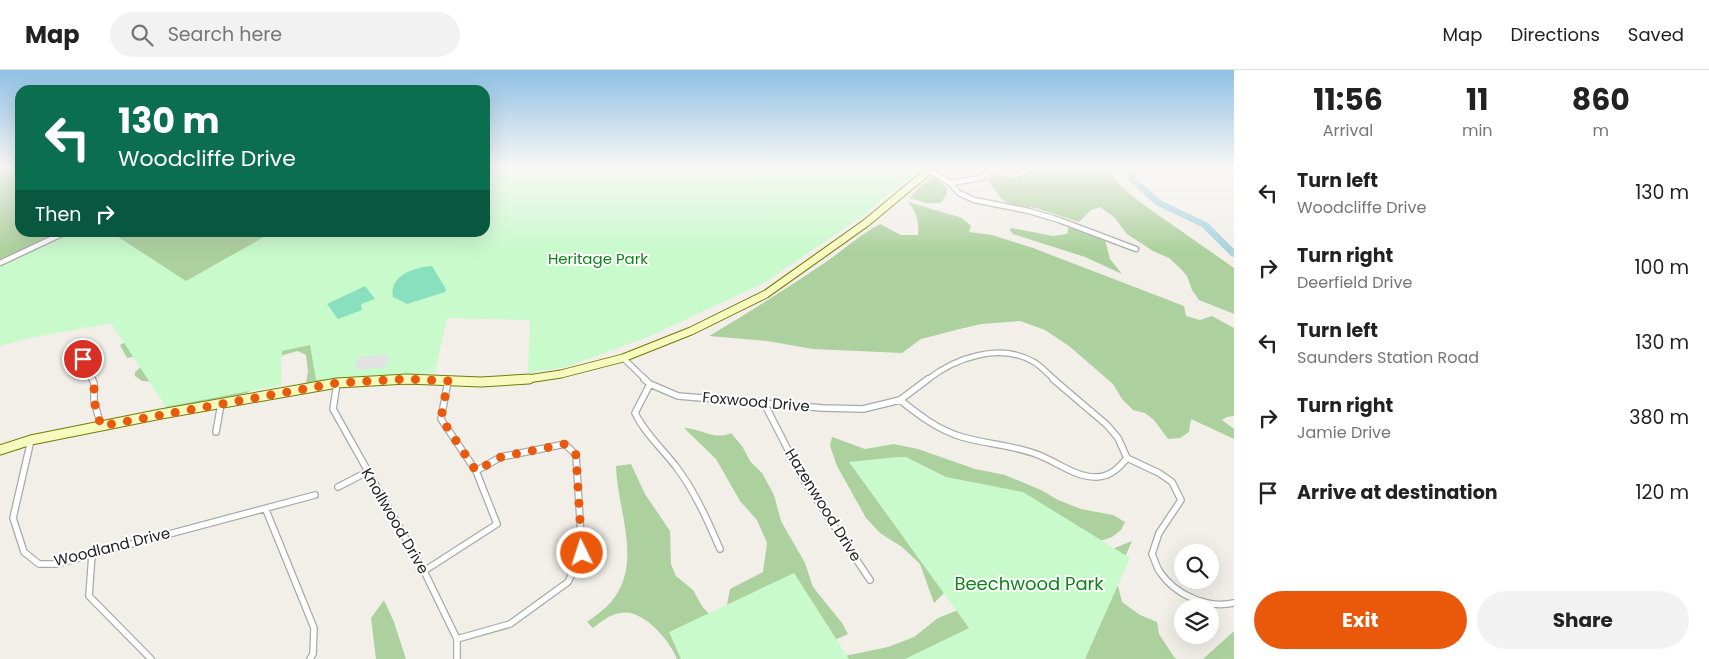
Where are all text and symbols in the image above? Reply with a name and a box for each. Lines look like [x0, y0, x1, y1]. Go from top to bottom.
search box [110, 12, 460, 57]
text: Map [25, 18, 80, 51]
icon: search [128, 21, 156, 49]
text: Search here [168, 21, 282, 48]
text: Map [1443, 22, 1482, 47]
text: Directions [1510, 22, 1600, 47]
text: Saved [1628, 22, 1684, 47]
text: 11:56 [1313, 78, 1383, 121]
text: 11 [1466, 78, 1489, 121]
text: 860 [1572, 78, 1630, 121]
text: 130 m [118, 96, 220, 145]
icon: left [35, 105, 100, 170]
text: Arrival [1323, 119, 1373, 142]
text: min [1462, 119, 1493, 142]
text: m [1593, 119, 1609, 142]
text: Woodcliffe Drive [118, 143, 296, 174]
text: Turn left [1297, 167, 1378, 194]
icon: left [1254, 179, 1282, 207]
text: 130 m [1635, 179, 1689, 206]
text: Woodcliffe Drive [1297, 196, 1426, 219]
icon: right [91, 200, 119, 228]
text: Then [35, 201, 81, 228]
text: Turn right [1297, 242, 1393, 269]
park label: Heritage Park [548, 248, 648, 269]
icon: right [1254, 254, 1282, 282]
text: 100 m [1634, 254, 1689, 281]
text: Deerfield Drive [1297, 271, 1412, 294]
text: Turn left [1297, 317, 1378, 344]
icon: left [1254, 329, 1282, 357]
text: 130 m [1635, 329, 1689, 356]
pin [62, 338, 104, 380]
icon: arrive [69, 345, 97, 373]
text: Saunders Station Road [1297, 346, 1479, 369]
street label: Foxwood Drive [702, 386, 811, 417]
text: Turn right [1297, 392, 1393, 419]
icon: right [1254, 404, 1282, 432]
text: 380 m [1629, 404, 1689, 431]
text: Jamie Drive [1297, 421, 1391, 444]
street label: Hazenwood Drive [780, 444, 867, 565]
street label: Knollwood Drive [357, 464, 434, 577]
icon: arrive [1254, 479, 1282, 507]
text: Arrive at destination [1297, 479, 1498, 506]
text: 120 m [1635, 479, 1689, 506]
street label: Woodland Drive [52, 522, 172, 571]
position arrow [555, 526, 607, 578]
map controls [1174, 544, 1219, 644]
button: search [1174, 544, 1219, 589]
park label: Beechwood Park [954, 571, 1104, 596]
button: Exit [1254, 591, 1467, 649]
button: Share [1477, 591, 1689, 649]
button: layers [1174, 599, 1219, 644]

